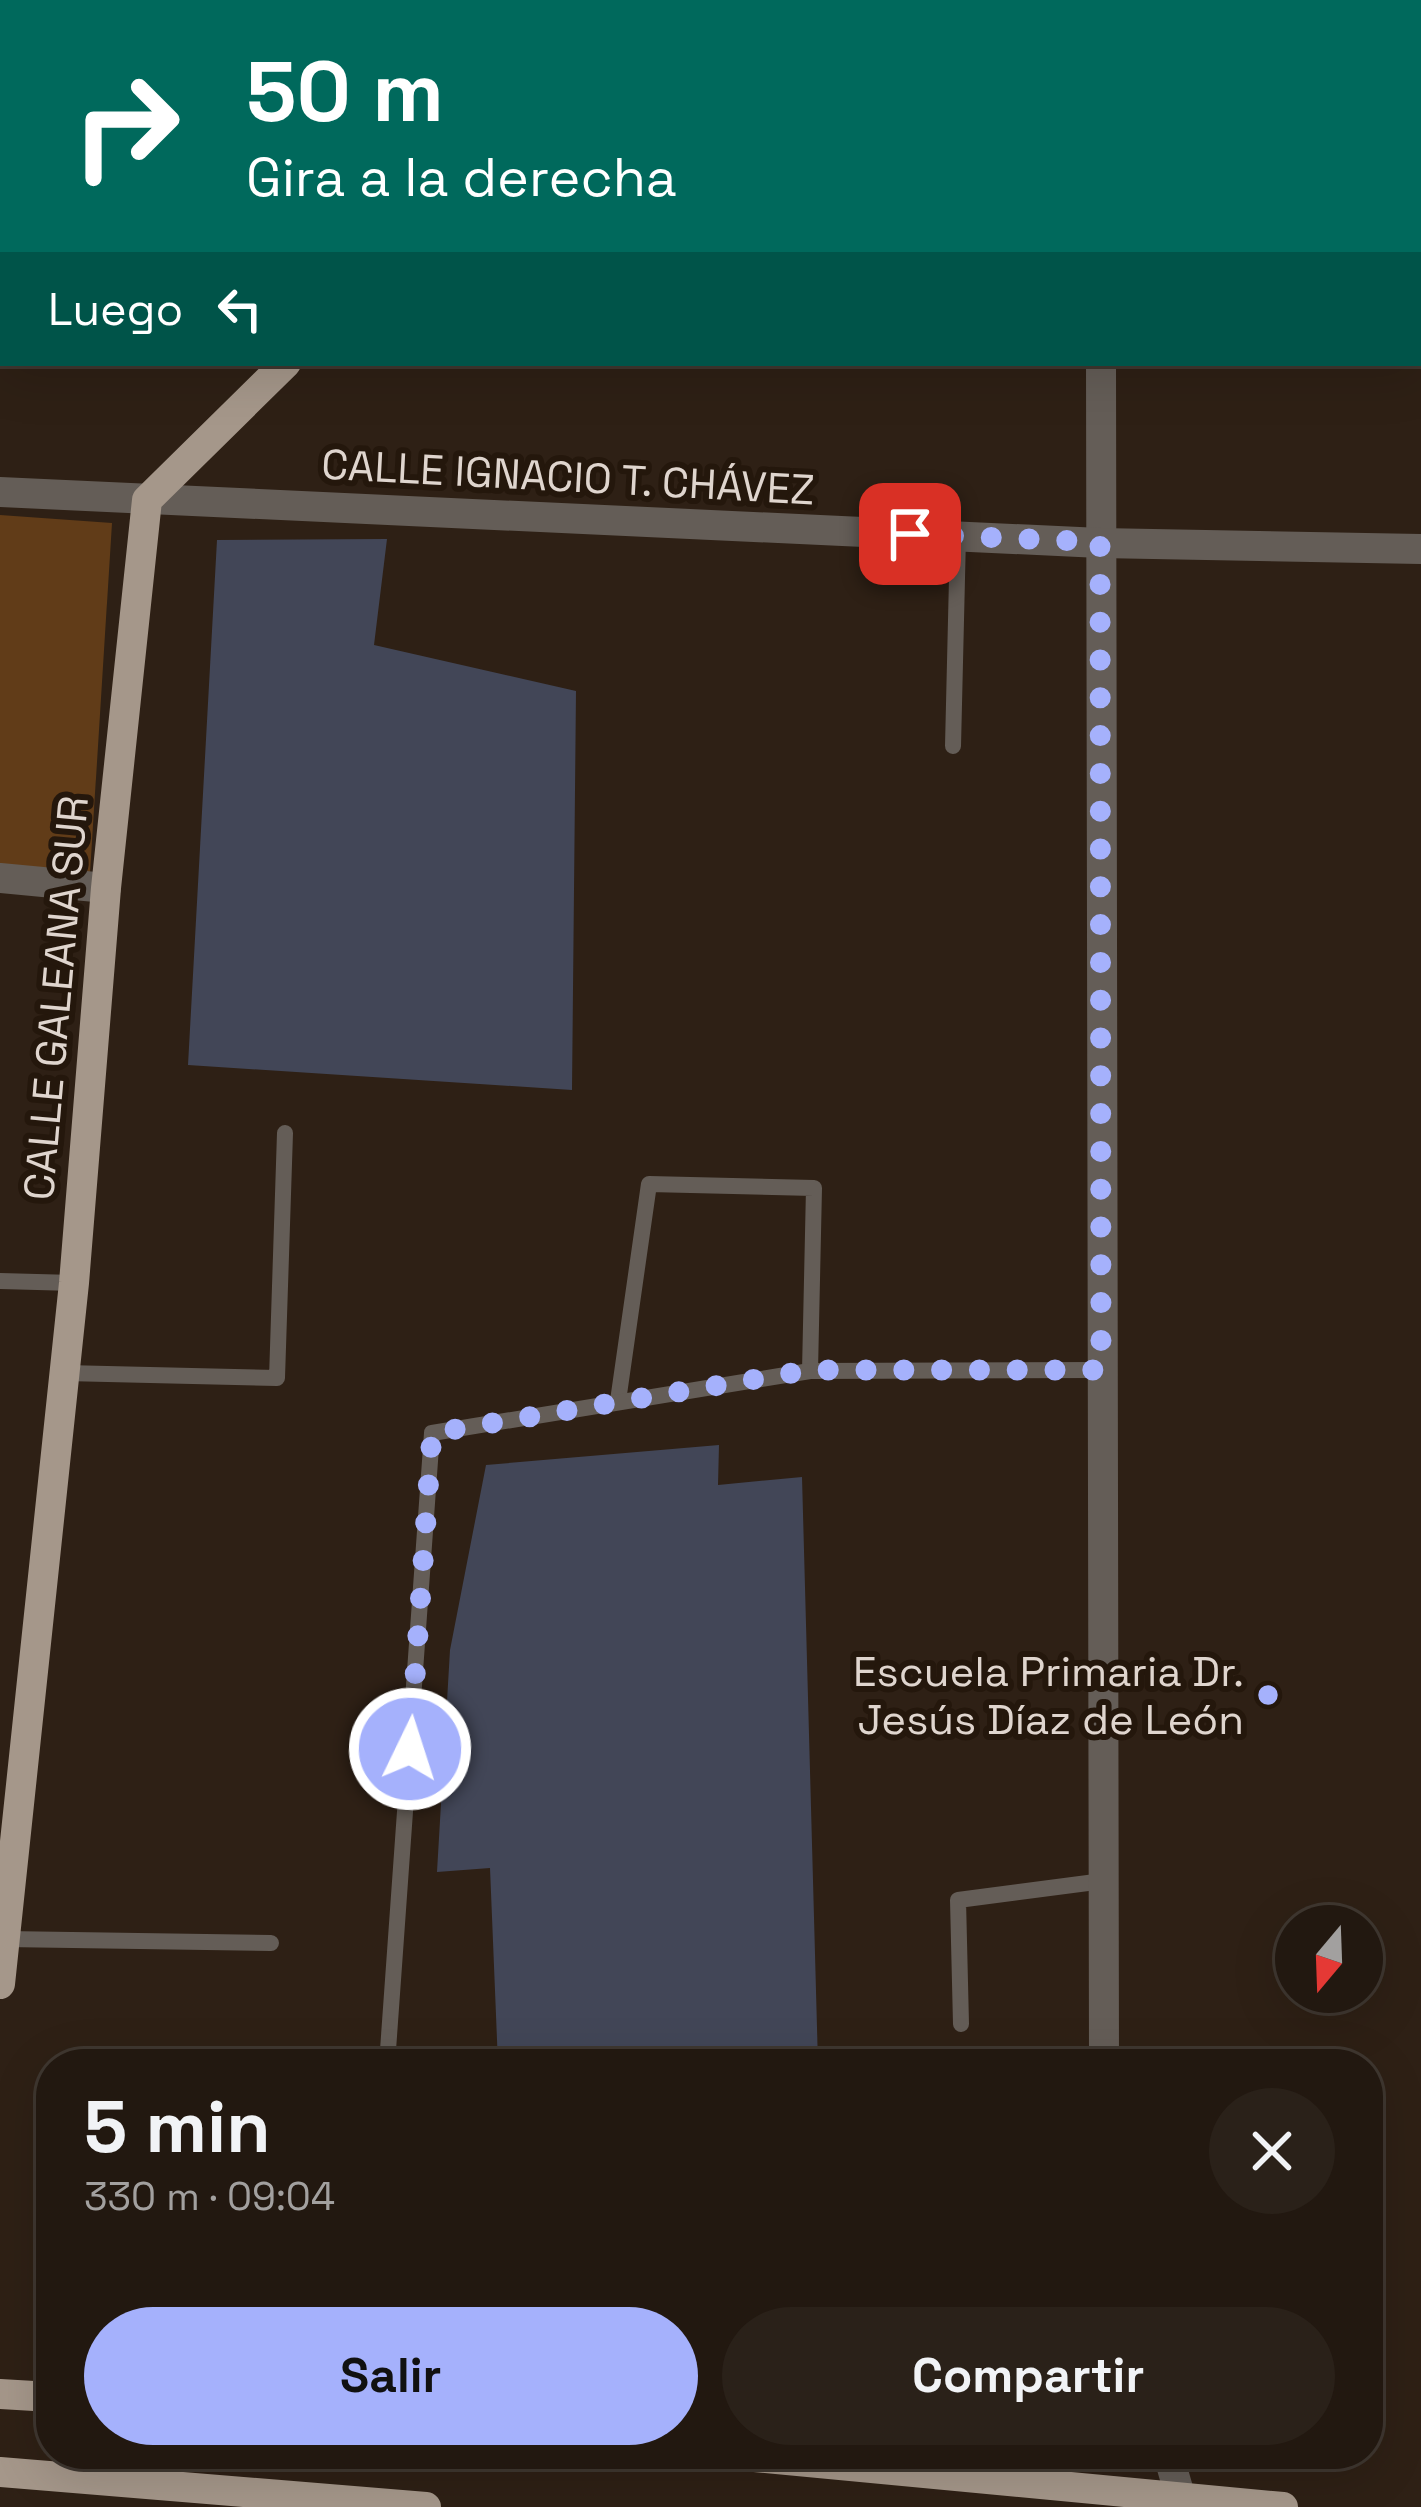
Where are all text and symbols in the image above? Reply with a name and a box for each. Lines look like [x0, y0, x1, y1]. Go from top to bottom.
text: 50 m [246, 38, 444, 146]
icon: right [48, 48, 204, 204]
text: Gira a la derecha [246, 143, 677, 212]
icon: left [207, 276, 273, 342]
text: Luego [48, 281, 183, 338]
street label: CALLE IGNACIO T. CHÁVEZ [320, 438, 816, 516]
pin [859, 483, 961, 585]
icon: arrive [877, 501, 943, 567]
street label: CALLE GALEANA SUR [12, 794, 100, 1202]
place label: Escuela Primaria Dr. Jesús Díaz de León [853, 1645, 1244, 1746]
marker: Escuela Primaria Dr. Jesús Díaz de León [1255, 1682, 1281, 1708]
position arrow [347, 1686, 473, 1812]
north arrow [1275, 1905, 1383, 2013]
map controls [1275, 1905, 1383, 2013]
text: 5 min [84, 2081, 270, 2173]
button: close [1209, 2088, 1335, 2214]
text: 330 m · 09:04 [84, 2172, 335, 2221]
button: Salir [84, 2307, 698, 2445]
button: Compartir [722, 2307, 1335, 2445]

